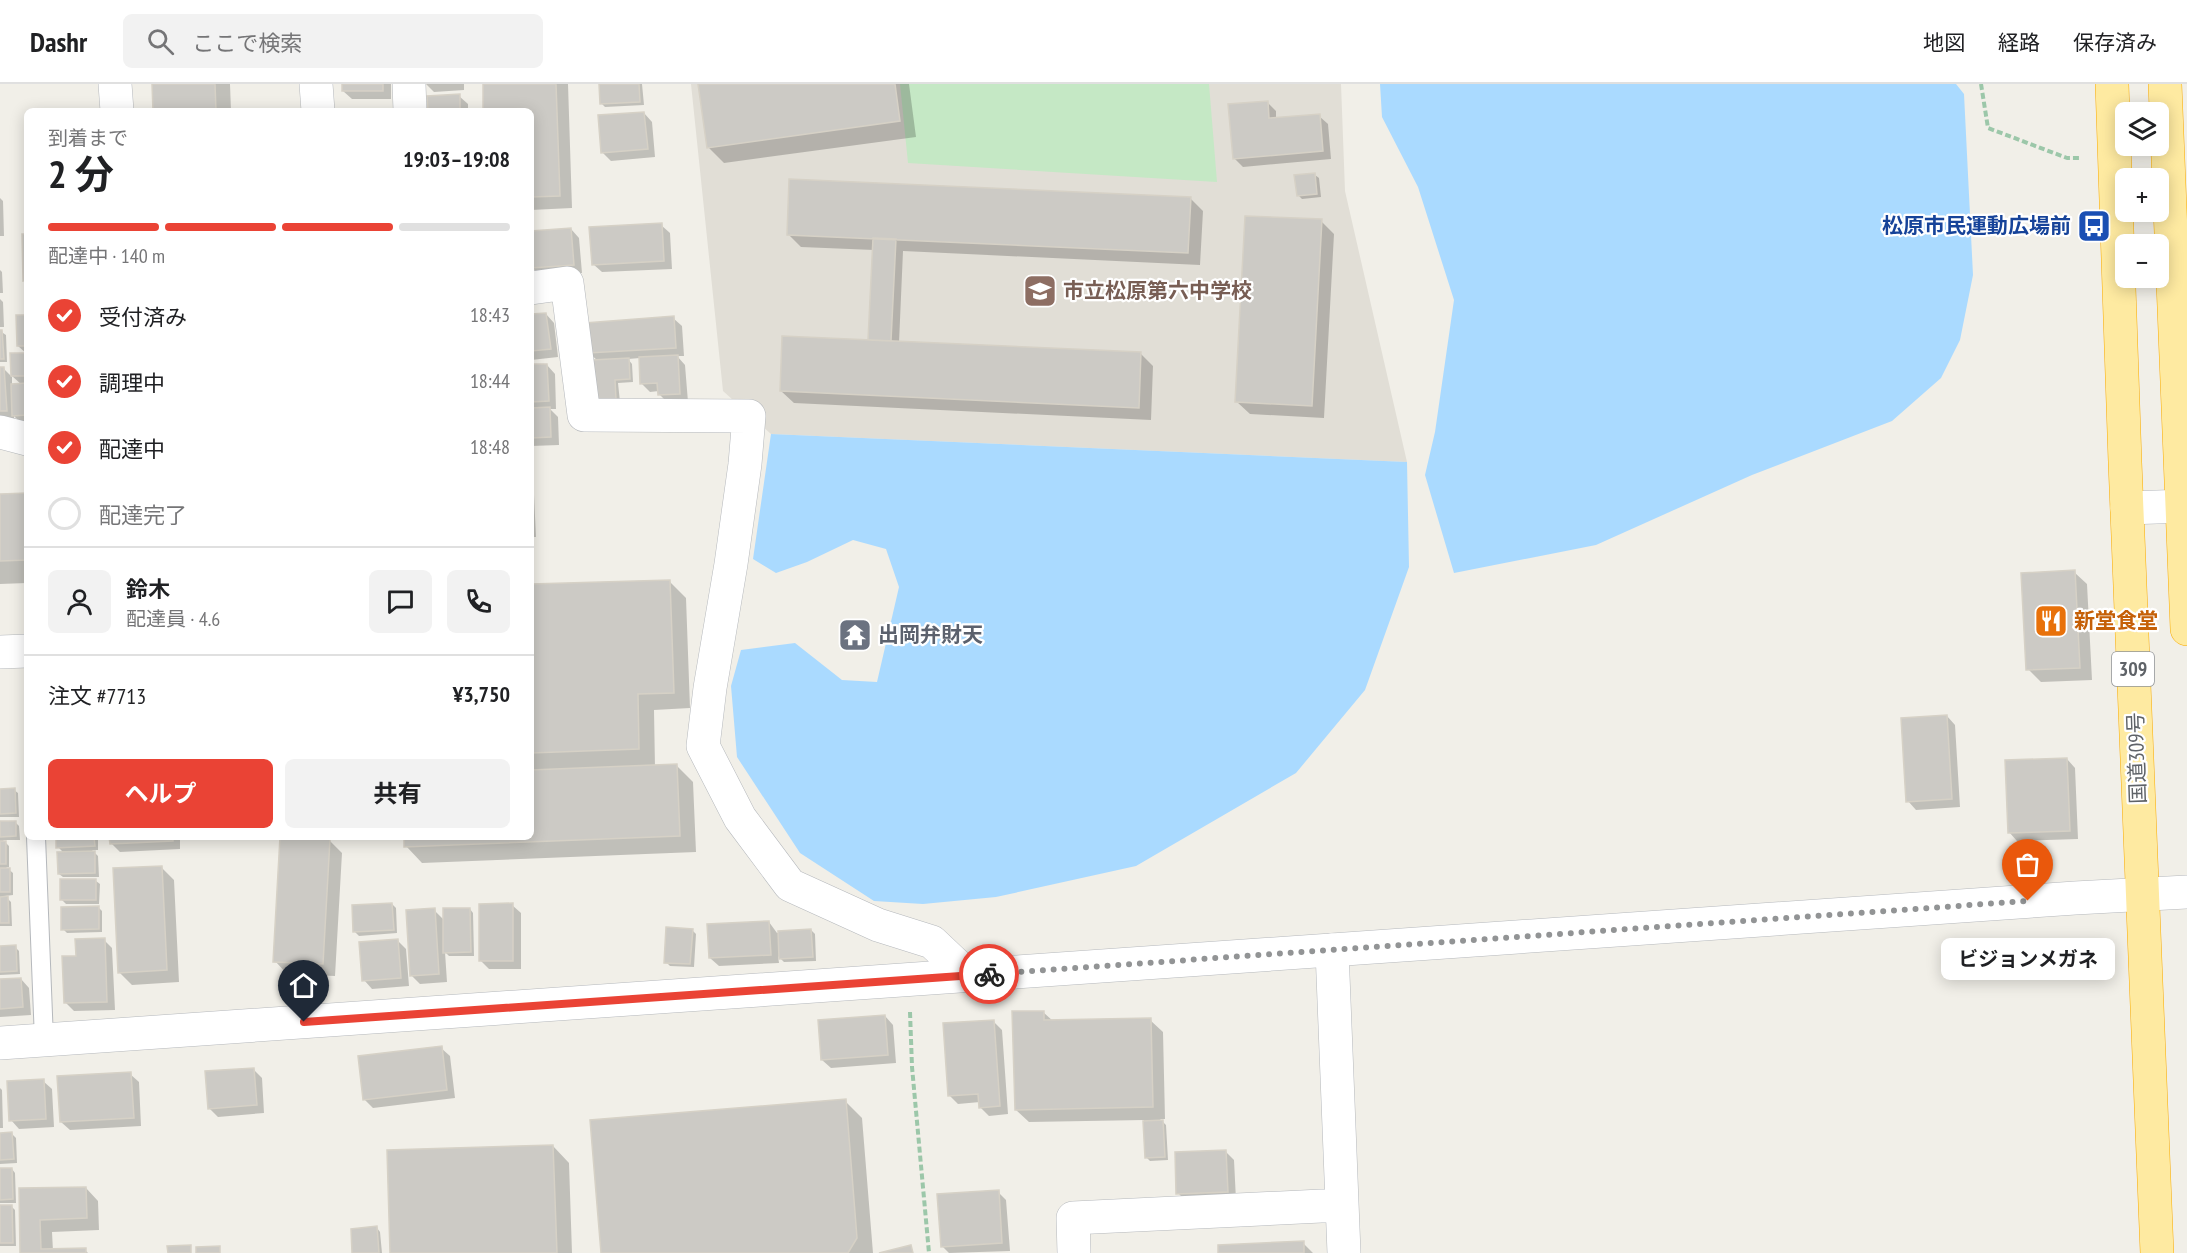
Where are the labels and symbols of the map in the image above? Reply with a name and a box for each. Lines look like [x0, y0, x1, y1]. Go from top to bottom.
bus stop icon: 松原市民運動広場前 [2076, 208, 2112, 244]
place label: 松原市民運動広場前 [1882, 212, 2071, 239]
school or university icon: 市立松原第六中学校 [1022, 273, 1058, 309]
place label: 市立松原第六中学校 [1063, 277, 1252, 304]
restaurant icon: 新堂食堂 [2033, 603, 2069, 639]
place label: 新堂食堂 [2074, 607, 2158, 634]
temple icon: 出岡弁財天 [837, 617, 873, 653]
place label: 出岡弁財天 [878, 621, 983, 648]
road number: 309 [2112, 652, 2154, 686]
street label: 国道309号 [2121, 712, 2152, 804]
pin [2002, 839, 2053, 901]
callout: ビジョンメガネ [1941, 937, 2115, 979]
courier [959, 944, 1019, 1004]
pin [278, 960, 329, 1022]

